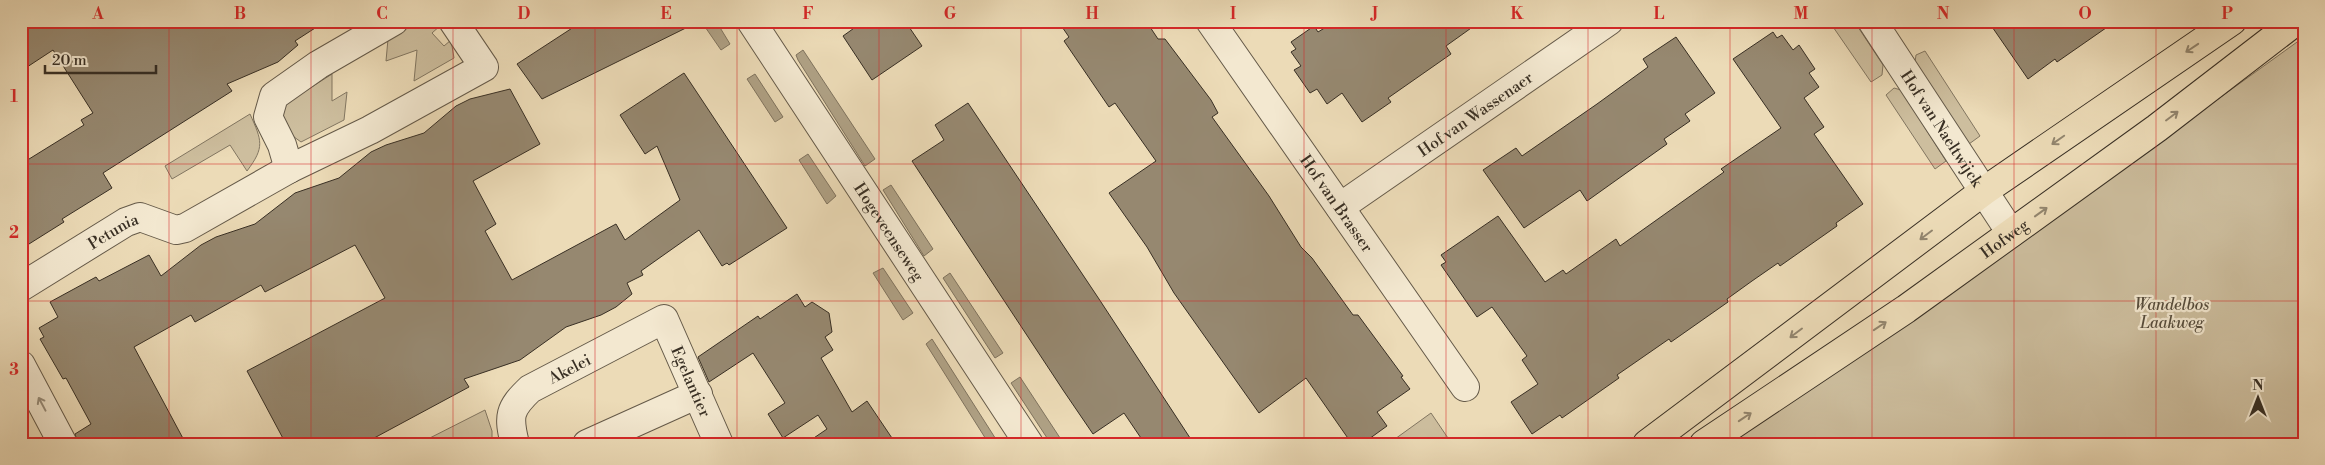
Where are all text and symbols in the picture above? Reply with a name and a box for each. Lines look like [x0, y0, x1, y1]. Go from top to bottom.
text: A [91, 4, 104, 24]
text: B [234, 4, 246, 24]
text: C [376, 4, 388, 24]
text: D [518, 4, 531, 24]
text: E [660, 4, 672, 24]
text: F [802, 4, 814, 24]
text: G [944, 4, 957, 24]
text: H [1085, 4, 1099, 24]
text: I [1230, 4, 1236, 24]
text: J [1370, 4, 1378, 24]
text: K [1511, 4, 1525, 24]
text: L [1654, 4, 1665, 24]
text: M [1794, 4, 1809, 24]
text: N [1937, 4, 1950, 24]
text: O [2078, 4, 2092, 24]
text: P [2221, 4, 2233, 24]
scale bar [45, 42, 156, 74]
one-way arrow [2185, 43, 2199, 53]
text: 20 m [52, 51, 87, 70]
street label: Hof van Naeltwijck [1896, 66, 1988, 192]
street label: Hof van Wassenaer [1414, 68, 1537, 161]
text: 1 [10, 87, 18, 107]
one-way arrow [2165, 111, 2179, 121]
one-way arrow [2051, 135, 2065, 145]
street label: Hof van Brasser [1295, 151, 1377, 257]
street label: Hogeveenseweg [849, 179, 929, 286]
one-way arrow [2033, 206, 2047, 217]
street label: Petunia [84, 209, 142, 254]
street label: Hofweg [1977, 214, 2033, 263]
text: 2 [9, 223, 19, 243]
one-way arrow [1919, 230, 1933, 240]
park label: Wandelbos Laakweg [2135, 295, 2209, 333]
one-way arrow [1872, 321, 1886, 331]
one-way arrow [1789, 328, 1803, 338]
street label: Egelantier [666, 343, 715, 420]
street label: Akelei [544, 350, 594, 389]
text: 3 [9, 360, 19, 380]
north arrow [2232, 372, 2282, 422]
text: N [2252, 377, 2264, 395]
one-way arrow [37, 397, 47, 412]
one-way arrow [1737, 411, 1751, 421]

